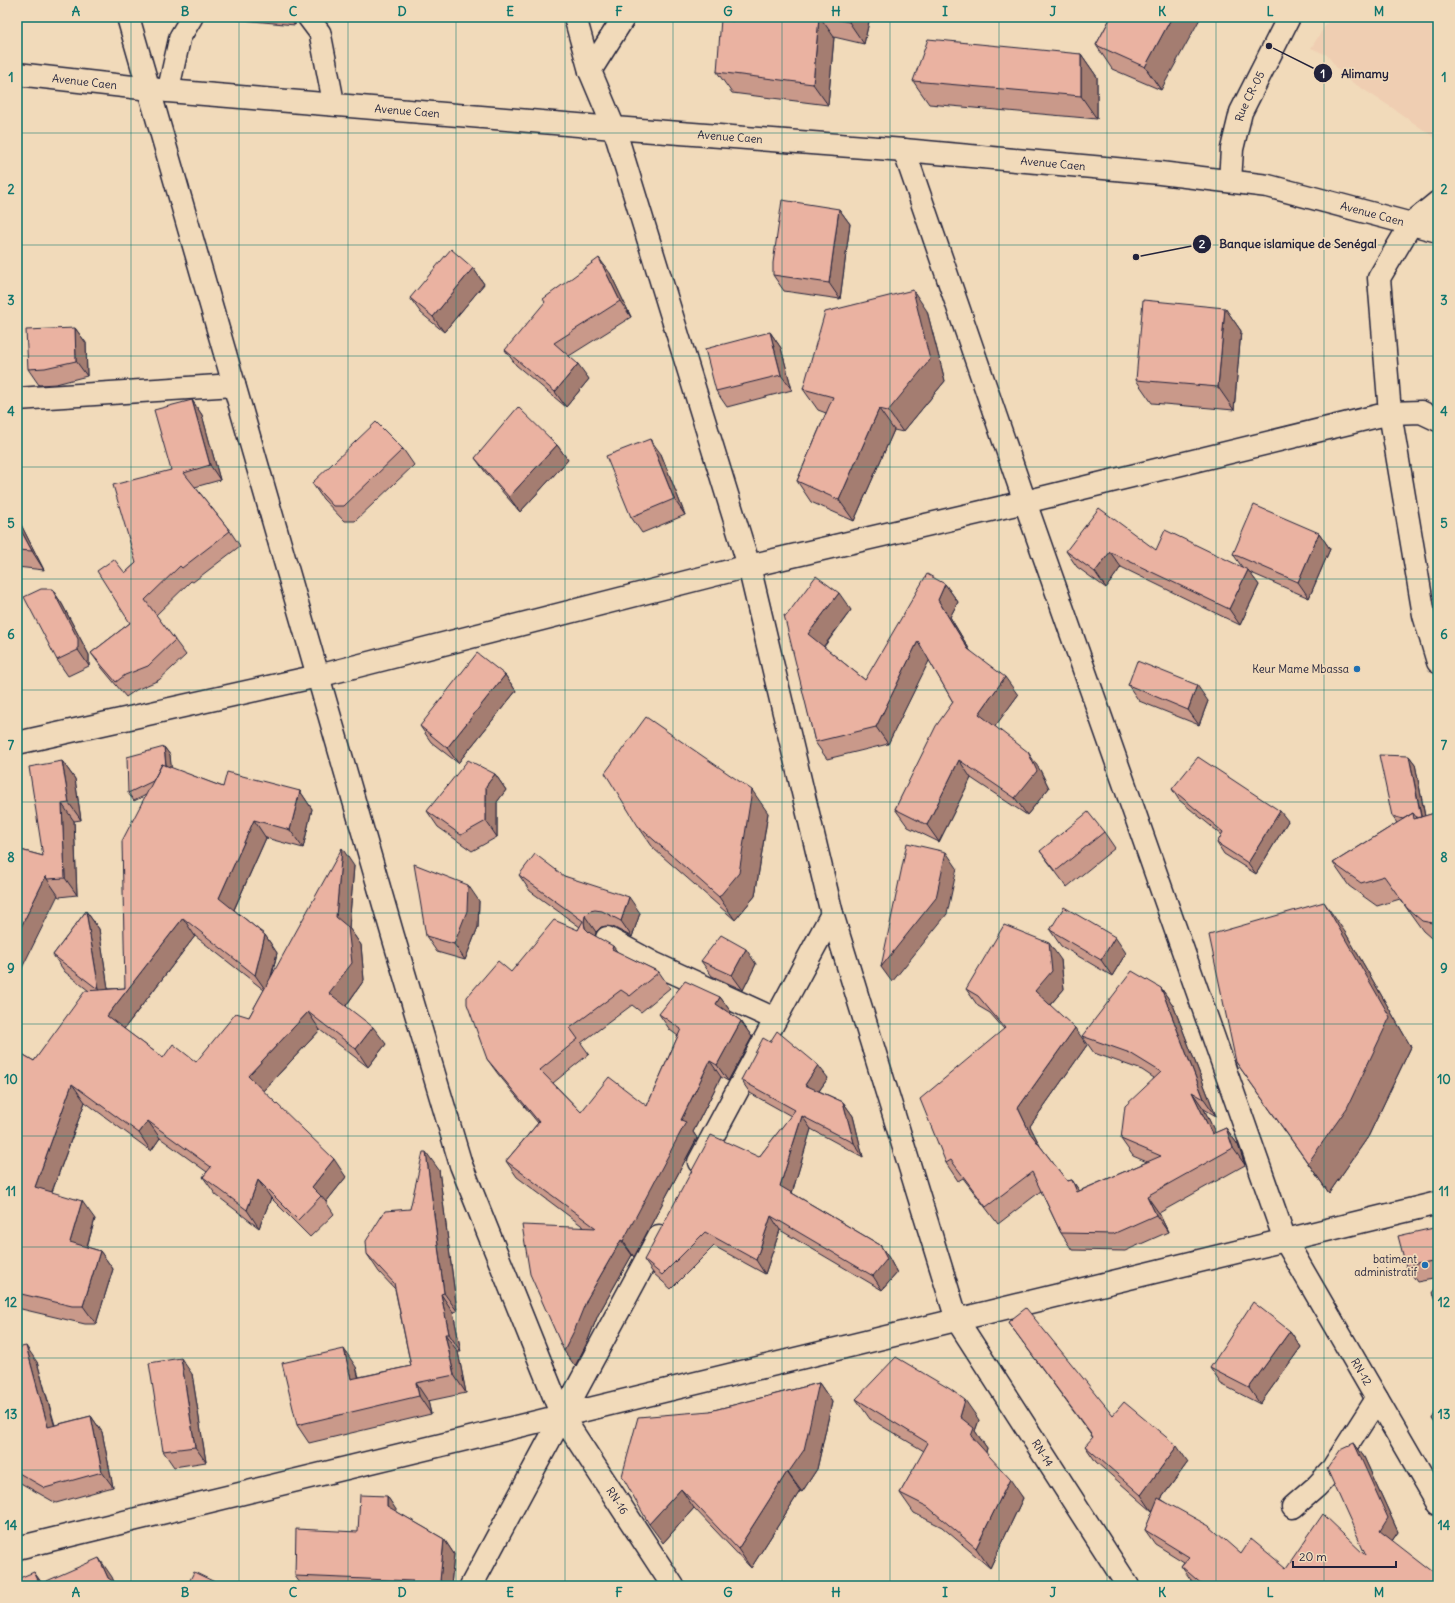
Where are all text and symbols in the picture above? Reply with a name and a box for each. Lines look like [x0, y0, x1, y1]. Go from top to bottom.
text: A [72, 3, 81, 20]
text: B [181, 3, 190, 20]
text: C [289, 3, 298, 20]
text: D [397, 3, 407, 20]
text: E [506, 3, 514, 20]
text: F [615, 3, 623, 20]
text: G [723, 3, 733, 20]
text: H [831, 3, 841, 20]
text: I [942, 3, 948, 20]
text: J [1050, 3, 1057, 20]
text: K [1158, 3, 1167, 20]
text: L [1266, 3, 1274, 20]
text: M [1374, 3, 1384, 20]
callout: Alimamy [1313, 61, 1397, 85]
text: 1 [1321, 66, 1325, 81]
text: Alimamy [1341, 66, 1389, 82]
text: 1 [8, 69, 14, 86]
street label: Rue CR-05 [1232, 69, 1268, 123]
text: 1 [1441, 69, 1447, 86]
street label: Avenue Caen [51, 71, 118, 92]
street label: Avenue Caen [374, 101, 440, 121]
street label: Avenue Caen [697, 127, 763, 146]
street label: Avenue Caen [1020, 154, 1086, 173]
text: 2 [7, 181, 15, 198]
text: 2 [1440, 181, 1448, 198]
street label: Avenue Caen [1339, 198, 1406, 229]
callout: Banque islamique de Senégal [1192, 232, 1385, 256]
text: 2 [1199, 236, 1206, 251]
text: Banque islamique de Senégal [1219, 236, 1377, 252]
text: 3 [7, 292, 15, 309]
text: 3 [1440, 292, 1448, 309]
text: 4 [7, 403, 15, 420]
text: 4 [1440, 403, 1448, 420]
text: 5 [7, 515, 15, 532]
text: 5 [1440, 515, 1448, 532]
text: 6 [7, 626, 15, 643]
text: 6 [1440, 626, 1448, 643]
place label: Keur Mame Mbassa [1252, 662, 1349, 676]
marker: Keur Mame Mbassa [1352, 664, 1362, 674]
text: 7 [8, 737, 15, 754]
text: 7 [1441, 737, 1448, 754]
text: 8 [7, 849, 15, 866]
text: 8 [1440, 849, 1448, 866]
text: 9 [7, 960, 15, 977]
text: 9 [1440, 960, 1448, 977]
text: 10 [4, 1071, 18, 1088]
text: 10 [1437, 1071, 1451, 1088]
text: 11 [6, 1183, 16, 1200]
text: 11 [1439, 1183, 1449, 1200]
place label: batiment administratif [1354, 1252, 1417, 1279]
marker: batiment administratif [1420, 1260, 1430, 1270]
text: 12 [5, 1294, 17, 1311]
text: 12 [1438, 1294, 1450, 1311]
street label: RN-12 [1348, 1356, 1375, 1388]
text: 13 [5, 1406, 17, 1423]
text: 13 [1438, 1406, 1450, 1423]
street label: RN-14 [1029, 1437, 1056, 1469]
street label: RN-16 [603, 1484, 631, 1517]
text: 14 [5, 1517, 18, 1534]
text: 14 [1438, 1517, 1451, 1534]
scale bar [1293, 1543, 1396, 1569]
text: 20 m [1299, 1549, 1327, 1564]
text: A [72, 1584, 81, 1601]
text: B [181, 1584, 190, 1601]
text: C [289, 1584, 298, 1601]
text: D [397, 1584, 407, 1601]
text: E [506, 1584, 514, 1601]
text: F [615, 1584, 623, 1601]
text: G [723, 1584, 733, 1601]
text: H [831, 1584, 841, 1601]
text: I [942, 1584, 948, 1601]
text: J [1050, 1584, 1057, 1601]
text: K [1158, 1584, 1167, 1601]
text: L [1266, 1584, 1274, 1601]
text: M [1374, 1584, 1384, 1601]

